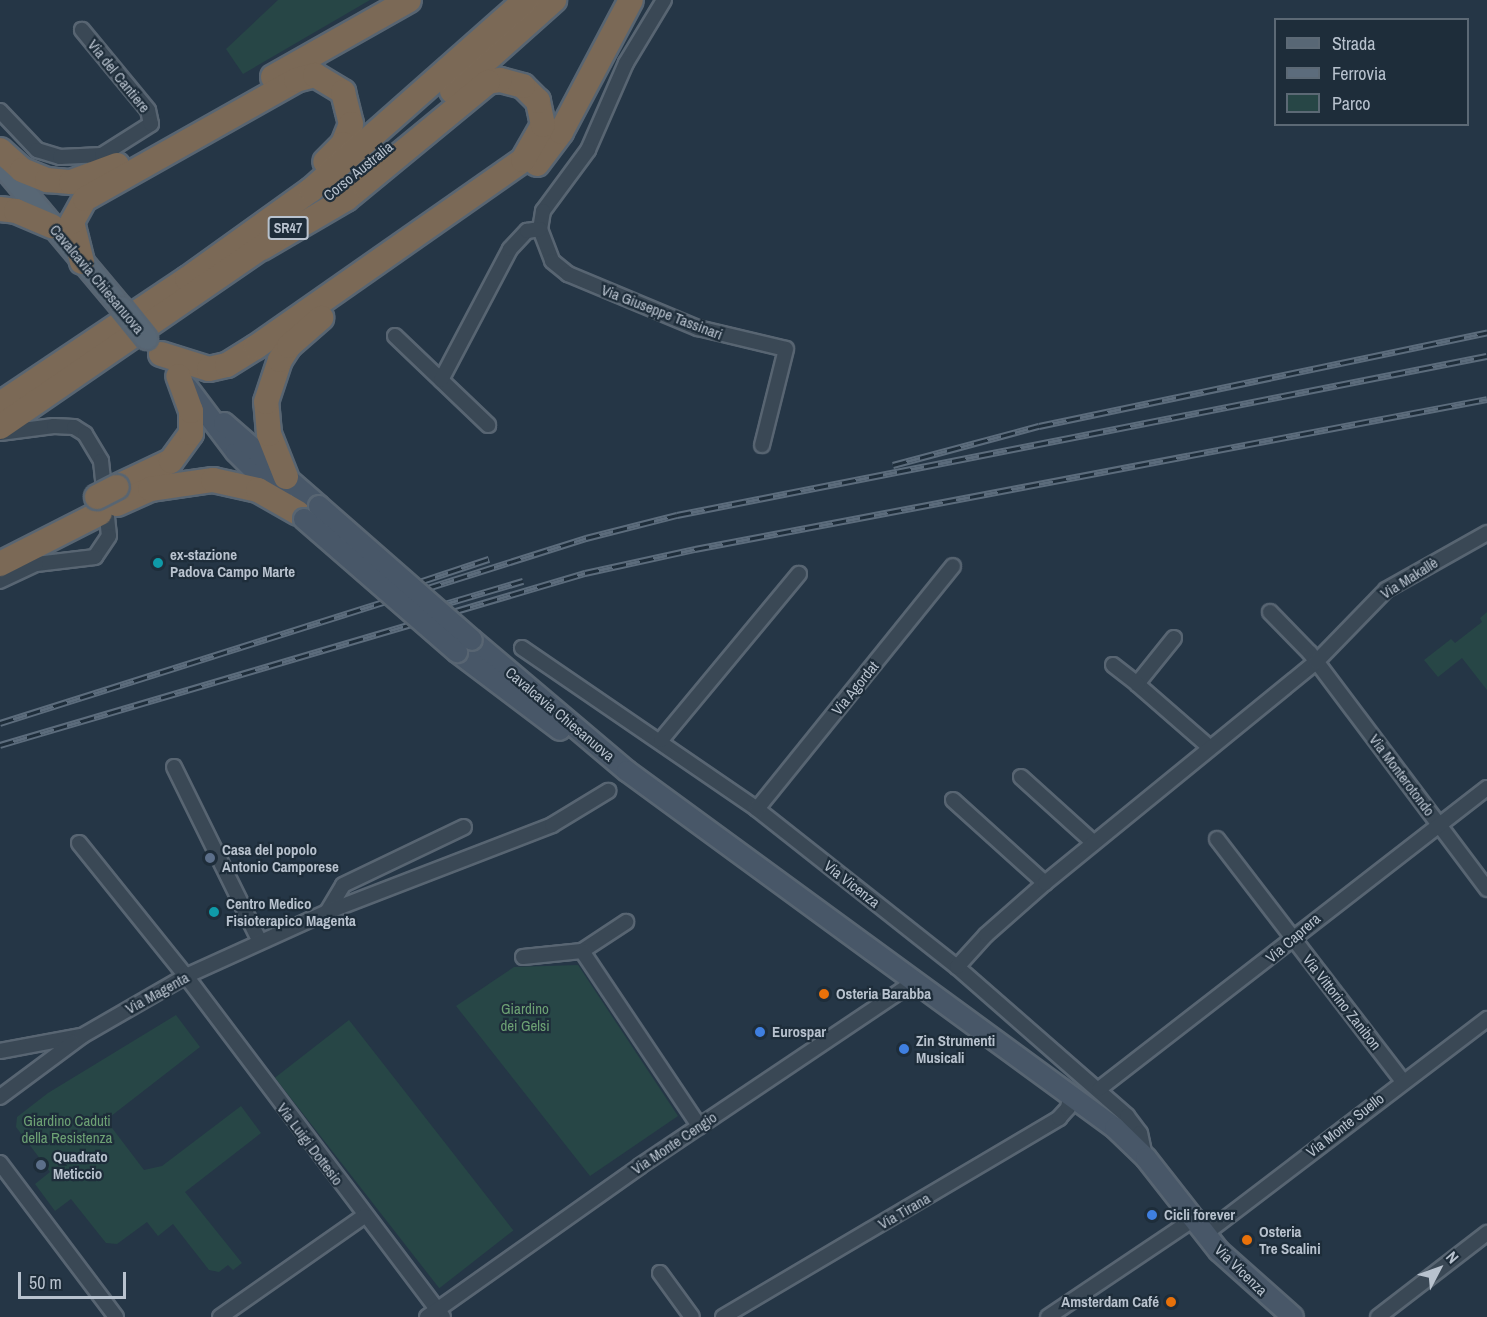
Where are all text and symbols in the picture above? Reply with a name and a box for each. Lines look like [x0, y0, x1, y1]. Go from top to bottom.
legend [1274, 18, 1469, 126]
text: Strada [1332, 31, 1376, 56]
street label: Via del Cantiere [84, 36, 154, 116]
text: Ferrovia [1332, 61, 1386, 86]
text: Parco [1332, 91, 1371, 116]
street label: Corso Australia [319, 137, 397, 205]
road number: SR47 [267, 217, 309, 239]
street label: Cavalcavia Chiesanuova [46, 221, 148, 337]
street label: Via Giuseppe Tassinari [599, 281, 725, 343]
place label: ex-stazione Padova Campo Marte [170, 545, 295, 580]
street label: Via Makallè [1377, 553, 1441, 603]
marker: ex-stazione Padova Campo Marte [151, 556, 165, 570]
street label: Via Agordat [828, 657, 882, 719]
street label: Cavalcavia Chiesanuova [502, 663, 618, 765]
street label: Via Monterotondo [1365, 731, 1439, 819]
place label: Casa del popolo Antonio Camporese [222, 840, 339, 875]
marker: Casa del popolo Antonio Camporese [203, 851, 217, 865]
street label: Via Vicenza [820, 857, 884, 911]
place label: Centro Medico Fisioterapico Magenta [226, 894, 356, 929]
marker: Centro Medico Fisioterapico Magenta [207, 905, 221, 919]
street label: Via Caprera [1262, 910, 1324, 966]
street label: Via Vittorino Zanibon [1299, 951, 1385, 1053]
street label: Via Magenta [122, 968, 192, 1018]
place label: Osteria Barabba [836, 985, 931, 1003]
marker: Osteria Barabba [817, 987, 831, 1001]
park label: Giardino dei Gelsi [500, 999, 550, 1034]
place label: Eurospar [772, 1023, 826, 1041]
marker: Eurospar [753, 1025, 767, 1039]
place label: Zin Strumenti Musicali [916, 1031, 995, 1066]
marker: Zin Strumenti Musicali [897, 1042, 911, 1056]
street label: Via Monte Suello [1303, 1089, 1387, 1161]
street label: Via Luigi Dottesio [273, 1099, 347, 1189]
street label: Via Monte Cengio [628, 1108, 720, 1178]
park label: Giardino Caduti della Resistenza [22, 1111, 112, 1146]
place label: Quadrato Meticcio [53, 1147, 108, 1182]
marker: Quadrato Meticcio [34, 1158, 48, 1172]
street label: Via Tirana [875, 1189, 933, 1233]
place label: Cicli forever [1164, 1206, 1235, 1224]
marker: Cicli forever [1145, 1208, 1159, 1222]
place label: Osteria Tre Scalini [1259, 1222, 1321, 1257]
marker: Osteria Tre Scalini [1240, 1233, 1254, 1247]
north arrow [1409, 1239, 1469, 1299]
street label: Via Vicenza [1211, 1241, 1271, 1299]
text: N [1441, 1246, 1464, 1268]
scale bar [21, 1260, 129, 1298]
text: 50 m [29, 1270, 62, 1295]
place label: Amsterdam Café [1061, 1293, 1159, 1311]
marker: Amsterdam Café [1164, 1295, 1178, 1309]

